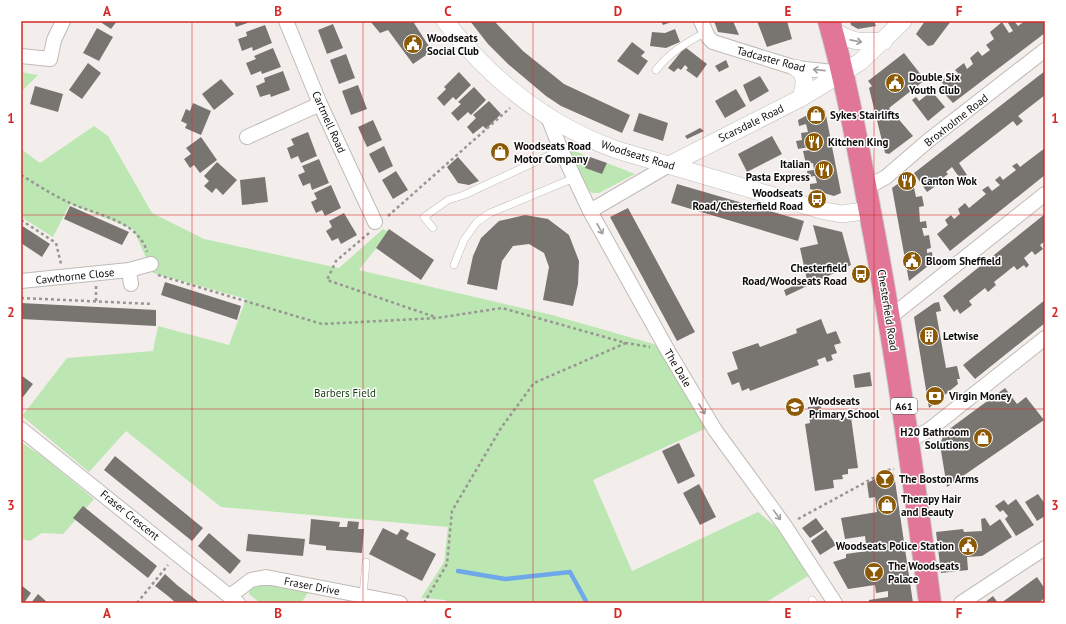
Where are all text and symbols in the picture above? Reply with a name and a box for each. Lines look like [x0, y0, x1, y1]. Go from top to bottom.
text: A [103, 3, 111, 20]
text: B [274, 3, 282, 20]
text: C [444, 3, 452, 20]
text: D [614, 3, 622, 20]
text: E [785, 3, 792, 20]
text: F [956, 3, 963, 20]
place label: Woodseats Social Club [427, 31, 479, 58]
public building icon: Woodseats Social Club [402, 33, 424, 55]
one-way arrow [849, 38, 862, 46]
street label: Tadcaster Road [735, 43, 807, 75]
one-way arrow [813, 67, 826, 74]
place label: Double Six Youth Club [908, 70, 960, 97]
public building icon: Double Six Youth Club [884, 72, 906, 94]
street label: Cartmell Road [309, 89, 349, 155]
street label: Broxholme Road [921, 91, 991, 149]
street label: Scarsdale Road [716, 101, 786, 145]
shop icon: Sykes Stairlifts [805, 104, 827, 126]
place label: Sykes Stairlifts [830, 108, 900, 122]
text: 1 [7, 110, 15, 127]
text: 1 [1051, 110, 1059, 127]
restaurant icon: Kitchen King [803, 131, 825, 153]
place label: Kitchen King [828, 135, 888, 149]
street label: Woodseats Road [599, 137, 677, 173]
place label: Woodseats Road Motor Company [514, 139, 591, 166]
shop icon: Woodseats Road Motor Company [489, 141, 511, 163]
place label: Italian Pasta Express [746, 157, 810, 184]
restaurant icon: Italian Pasta Express [813, 159, 835, 181]
restaurant icon: Canton Wok [896, 170, 918, 192]
place label: Canton Wok [921, 174, 977, 188]
place label: Woodseats Road/Chesterfield Road [693, 186, 803, 213]
bus stop icon: Woodseats Road/Chesterfield Road [806, 188, 828, 210]
one-way arrow [596, 222, 604, 234]
public building icon: Bloom Sheffield [901, 250, 923, 272]
place label: Bloom Sheffield [926, 254, 1001, 268]
place label: Chesterfield Road/Woodseats Road [742, 261, 847, 288]
bus stop icon: Chesterfield Road/Woodseats Road [850, 263, 872, 285]
street label: Cawthorne Close [35, 265, 116, 287]
street label: Chesterfield Road [875, 268, 901, 352]
text: 2 [7, 304, 15, 321]
text: 2 [1051, 304, 1059, 321]
building icon: Letwise [918, 325, 940, 347]
place label: Letwise [943, 329, 979, 343]
street label: The Dale [661, 346, 695, 390]
bank icon: Virgin Money [924, 385, 946, 407]
park label: Barbers Field [314, 386, 376, 400]
place label: Virgin Money [948, 389, 1012, 403]
place label: Woodseats Primary School [809, 394, 880, 421]
school or university icon: Woodseats Primary School [784, 396, 806, 418]
road number: A61 [891, 398, 917, 414]
one-way arrow [698, 403, 706, 415]
place label: H20 Bathroom Solutions [900, 425, 969, 452]
shop icon: H20 Bathroom Solutions [972, 427, 994, 449]
bar icon: The Boston Arms [874, 468, 896, 490]
place label: The Boston Arms [899, 472, 979, 486]
street label: Fraser Crescent [98, 487, 163, 543]
place label: Therapy Hair and Beauty [901, 492, 961, 519]
shop icon: Therapy Hair and Beauty [876, 494, 898, 516]
text: 3 [7, 497, 15, 514]
text: 3 [1051, 497, 1059, 514]
one-way arrow [773, 509, 781, 520]
public building icon: Woodseats Police Station [957, 535, 979, 557]
place label: Woodseats Police Station [836, 539, 954, 553]
place label: The Woodseats Palace [888, 559, 960, 586]
bar icon: The Woodseats Palace [863, 561, 885, 583]
street label: Fraser Drive [283, 574, 341, 598]
text: A [103, 605, 111, 622]
text: B [274, 605, 282, 622]
text: C [444, 605, 452, 622]
text: D [614, 605, 622, 622]
text: E [785, 605, 792, 622]
text: F [956, 605, 963, 622]

